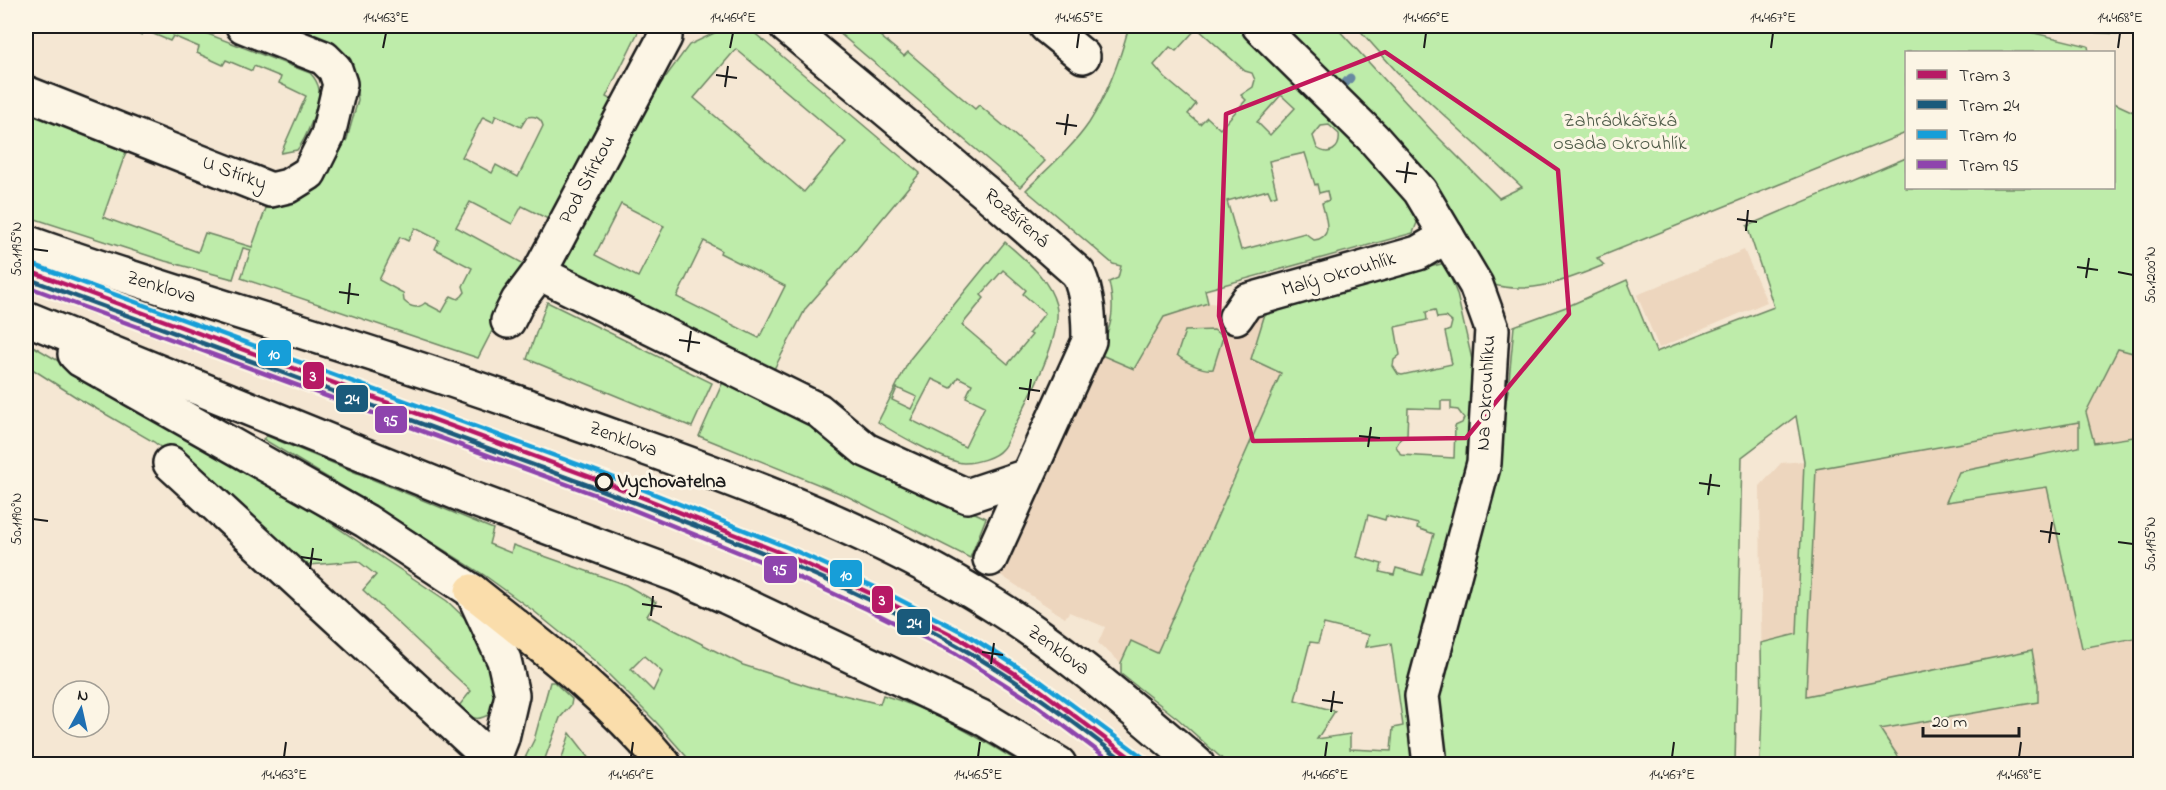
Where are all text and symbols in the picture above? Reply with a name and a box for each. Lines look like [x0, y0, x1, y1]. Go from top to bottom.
text: 14.463°E [363, 7, 409, 29]
text: 14.464°E [710, 7, 756, 29]
text: 14.465°E [1055, 7, 1103, 29]
text: 14.466°E [1403, 7, 1449, 29]
text: 14.467°E [1750, 7, 1796, 29]
text: 14.468°E [2097, 7, 2143, 29]
legend [1905, 51, 2115, 189]
text: Tram 3 [1959, 64, 2011, 90]
text: Tram 24 [1959, 94, 2020, 120]
park label: Zahrádkářská osada Okrouhlík [1553, 107, 1687, 159]
text: Tram 10 [1959, 124, 2017, 150]
street label: Pod Stírkou [552, 130, 624, 230]
street label: U Stírky [198, 149, 270, 199]
text: Tram 95 [1959, 154, 2019, 180]
street label: Rozšířená [977, 182, 1055, 256]
text: 50.1195°N [6, 222, 28, 276]
street label: Malý Okrouhlík [1279, 245, 1400, 305]
text: 50.1200°N [2140, 246, 2162, 304]
street label: Zenklova [123, 264, 199, 312]
street label: Na Okrouhlíku [1469, 334, 1505, 452]
line badge: 10 [257, 339, 292, 367]
text: 10 [268, 343, 280, 367]
line badge: 3 [302, 361, 325, 390]
text: 3 [309, 365, 317, 389]
line badge: 24 [335, 384, 369, 413]
text: 24 [344, 388, 360, 412]
line badge: 95 [374, 405, 408, 434]
text: 95 [383, 410, 399, 434]
street label: Zenklova [585, 414, 661, 466]
place label: Vychovatelna [617, 468, 726, 498]
marker: Vychovatelna [595, 473, 613, 491]
text: 50.1190°N [6, 493, 28, 545]
text: 50.1195°N [2140, 517, 2162, 571]
line badge: 95 [763, 555, 798, 584]
text: 95 [772, 559, 788, 583]
line badge: 10 [829, 559, 863, 588]
text: 10 [840, 564, 852, 588]
line badge: 3 [871, 585, 894, 614]
text: 3 [878, 589, 886, 613]
line badge: 24 [896, 608, 931, 636]
text: 24 [906, 612, 922, 636]
street label: Zenklova [1021, 618, 1095, 684]
north arrow [51, 679, 111, 739]
text: N [76, 683, 90, 709]
scale bar [1923, 700, 2019, 738]
text: 20 m [1932, 710, 1967, 736]
text: 14.463°E [261, 764, 307, 786]
text: 14.464°E [608, 764, 654, 786]
text: 14.465°E [954, 764, 1002, 786]
text: 14.466°E [1302, 764, 1348, 786]
text: 14.467°E [1649, 764, 1695, 786]
text: 14.468°E [1996, 764, 2042, 786]

